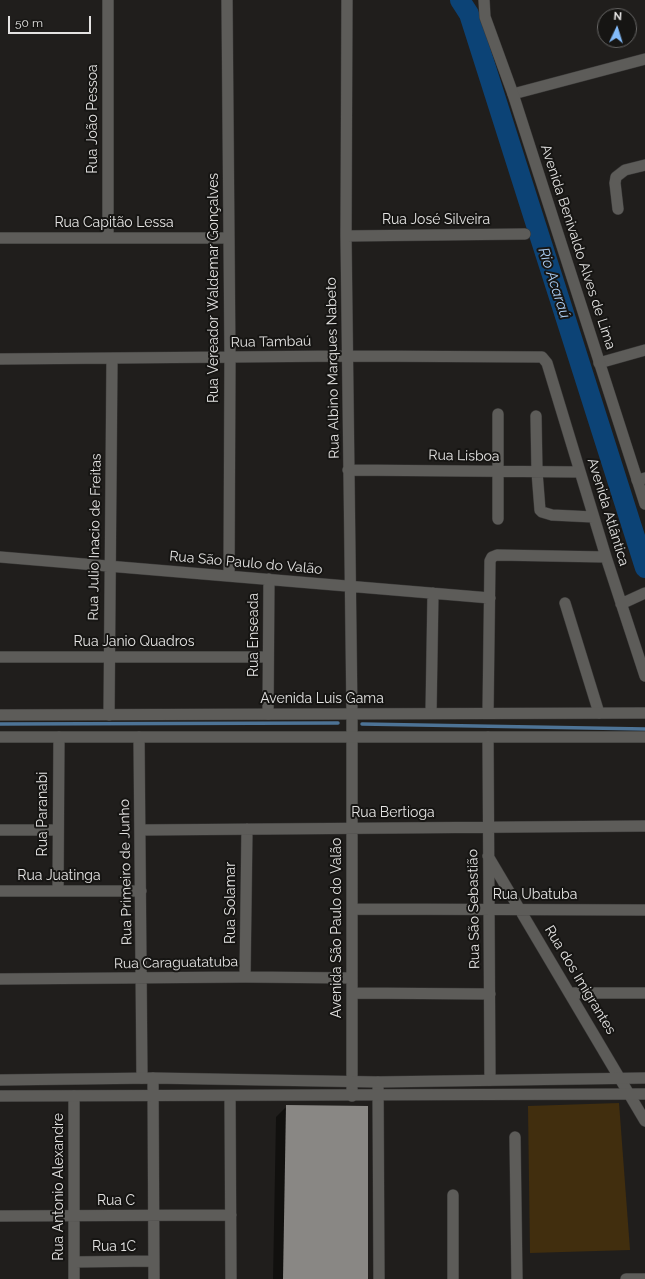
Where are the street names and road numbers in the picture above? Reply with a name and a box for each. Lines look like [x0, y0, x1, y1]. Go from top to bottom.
street label: Rua João Pessoa [85, 64, 101, 174]
street label: Avenida Benivaldo Alves de Lima [537, 142, 619, 352]
street label: Rua Vereador Waldemar Gonçalves [206, 173, 222, 403]
street label: Rua José Silveira [382, 212, 490, 228]
street label: Rua Capitão Lessa [54, 215, 174, 231]
street label: Rua Albino Marques Nabeto [323, 277, 343, 459]
street label: Rua Tambaú [231, 333, 311, 351]
street label: Rua Lisboa [428, 447, 500, 465]
street label: Rua Julio Inacio de Freitas [85, 453, 105, 621]
street label: Avenida Atlântica [584, 456, 632, 568]
street label: Rua São Paulo do Valão [169, 548, 323, 578]
street label: Rua Enseada [246, 593, 262, 677]
street label: Rua Janio Quadros [74, 634, 194, 650]
street label: Avenida Luis Gama [260, 691, 384, 707]
street label: Rua Paranabi [35, 772, 51, 856]
street label: Rua Primeiro de Junho [116, 799, 136, 945]
street label: Rua Bertioga [351, 805, 435, 821]
street label: Avenida São Paulo do Valão [329, 838, 345, 1018]
street label: Rua São Sebastião [465, 849, 483, 969]
street label: Rua Solamar [223, 862, 239, 944]
street label: Rua Juatinga [17, 868, 101, 884]
street label: Rua Ubatuba [493, 887, 577, 903]
street label: Rua dos Imigrantes [541, 922, 619, 1038]
street label: Rua Caraguatatuba [114, 954, 238, 972]
street label: Rua Antonio Alexandre [51, 1113, 67, 1261]
street label: Rua C [97, 1193, 135, 1209]
street label: Rua 1C [92, 1239, 136, 1255]

